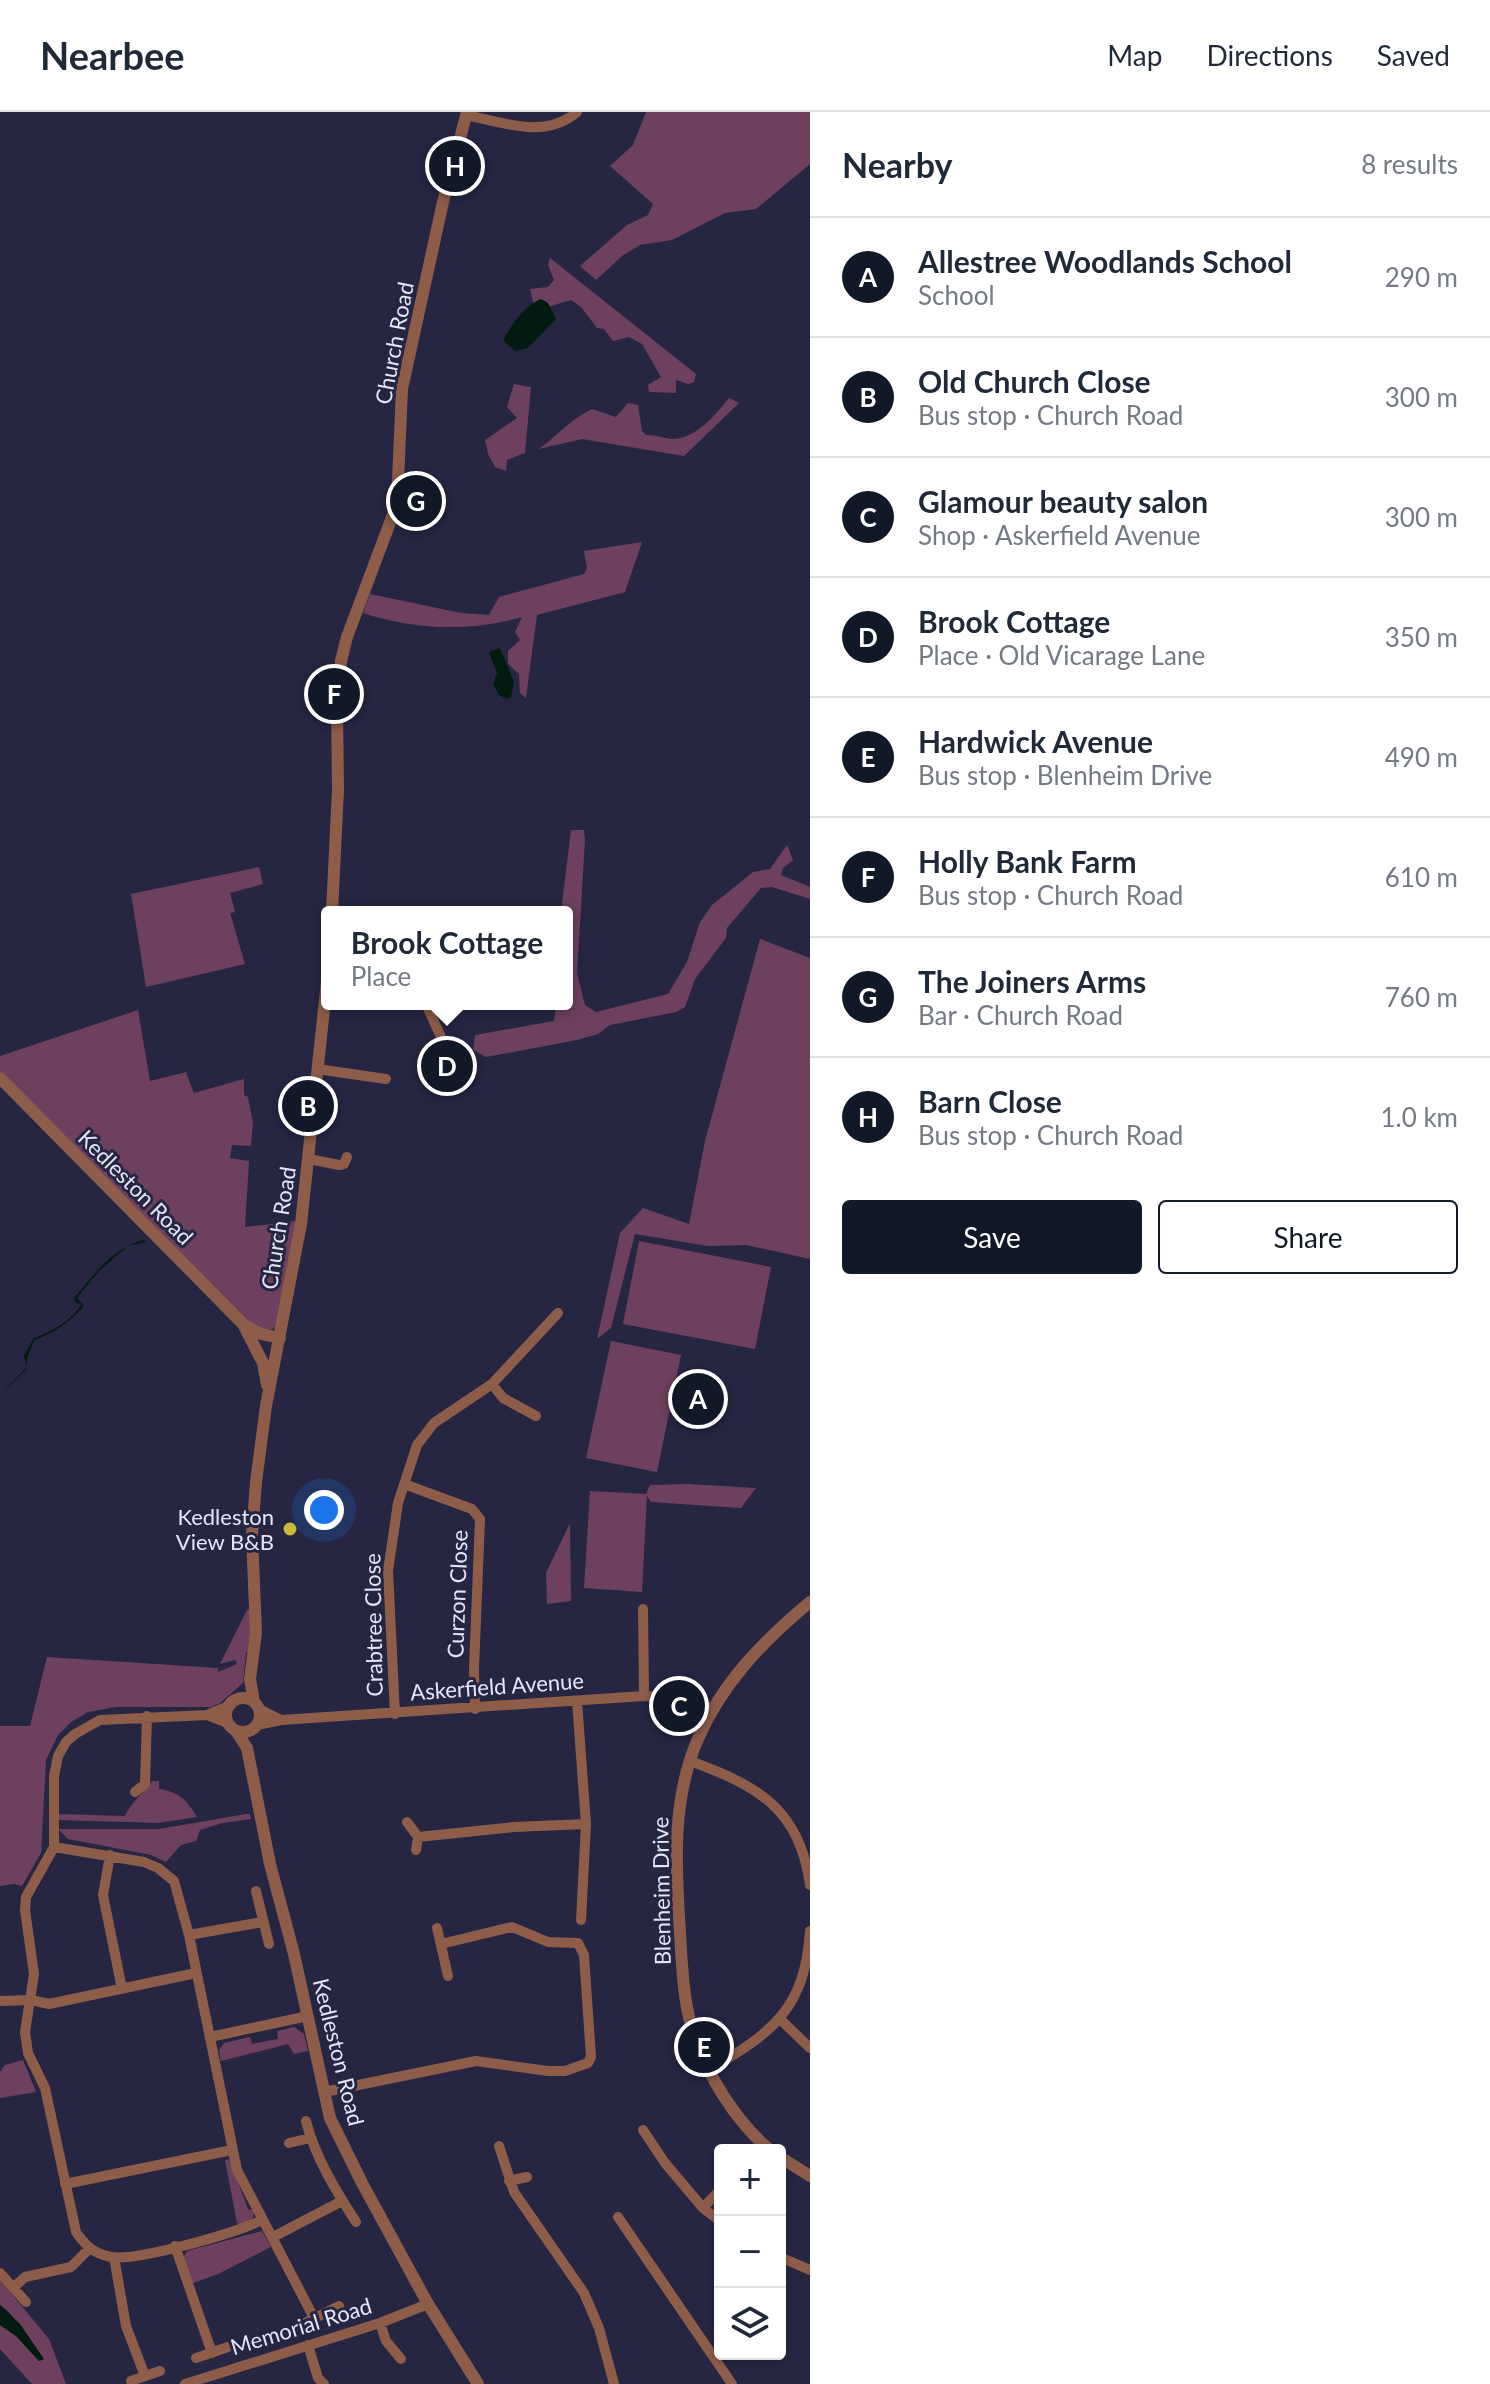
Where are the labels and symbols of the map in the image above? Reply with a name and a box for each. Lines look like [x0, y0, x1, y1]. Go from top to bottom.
pin: H [429, 136, 481, 196]
street label: Church Road [369, 280, 419, 406]
pin: G [390, 471, 442, 531]
pin: F [308, 664, 360, 724]
pin: D [421, 1036, 473, 1096]
pin: B [282, 1076, 334, 1136]
street label: Kedleston Road [73, 1124, 199, 1250]
street label: Church Road [255, 1165, 301, 1291]
pin: A [672, 1369, 724, 1429]
your location [304, 1490, 344, 1530]
place label: Kedleston View B&B [176, 1503, 274, 1555]
marker: Kedleston View B&B [281, 1520, 299, 1538]
street label: Curzon Close [441, 1529, 473, 1659]
street label: Crabtree Close [358, 1553, 388, 1697]
street label: Askerfield Avenue [409, 1666, 585, 1706]
pin: C [653, 1676, 705, 1736]
street label: Blenheim Drive [646, 1817, 676, 1965]
street label: Kedleston Road [308, 1975, 370, 2129]
pin: E [678, 2017, 730, 2077]
street label: Memorial Road [227, 2292, 375, 2360]

